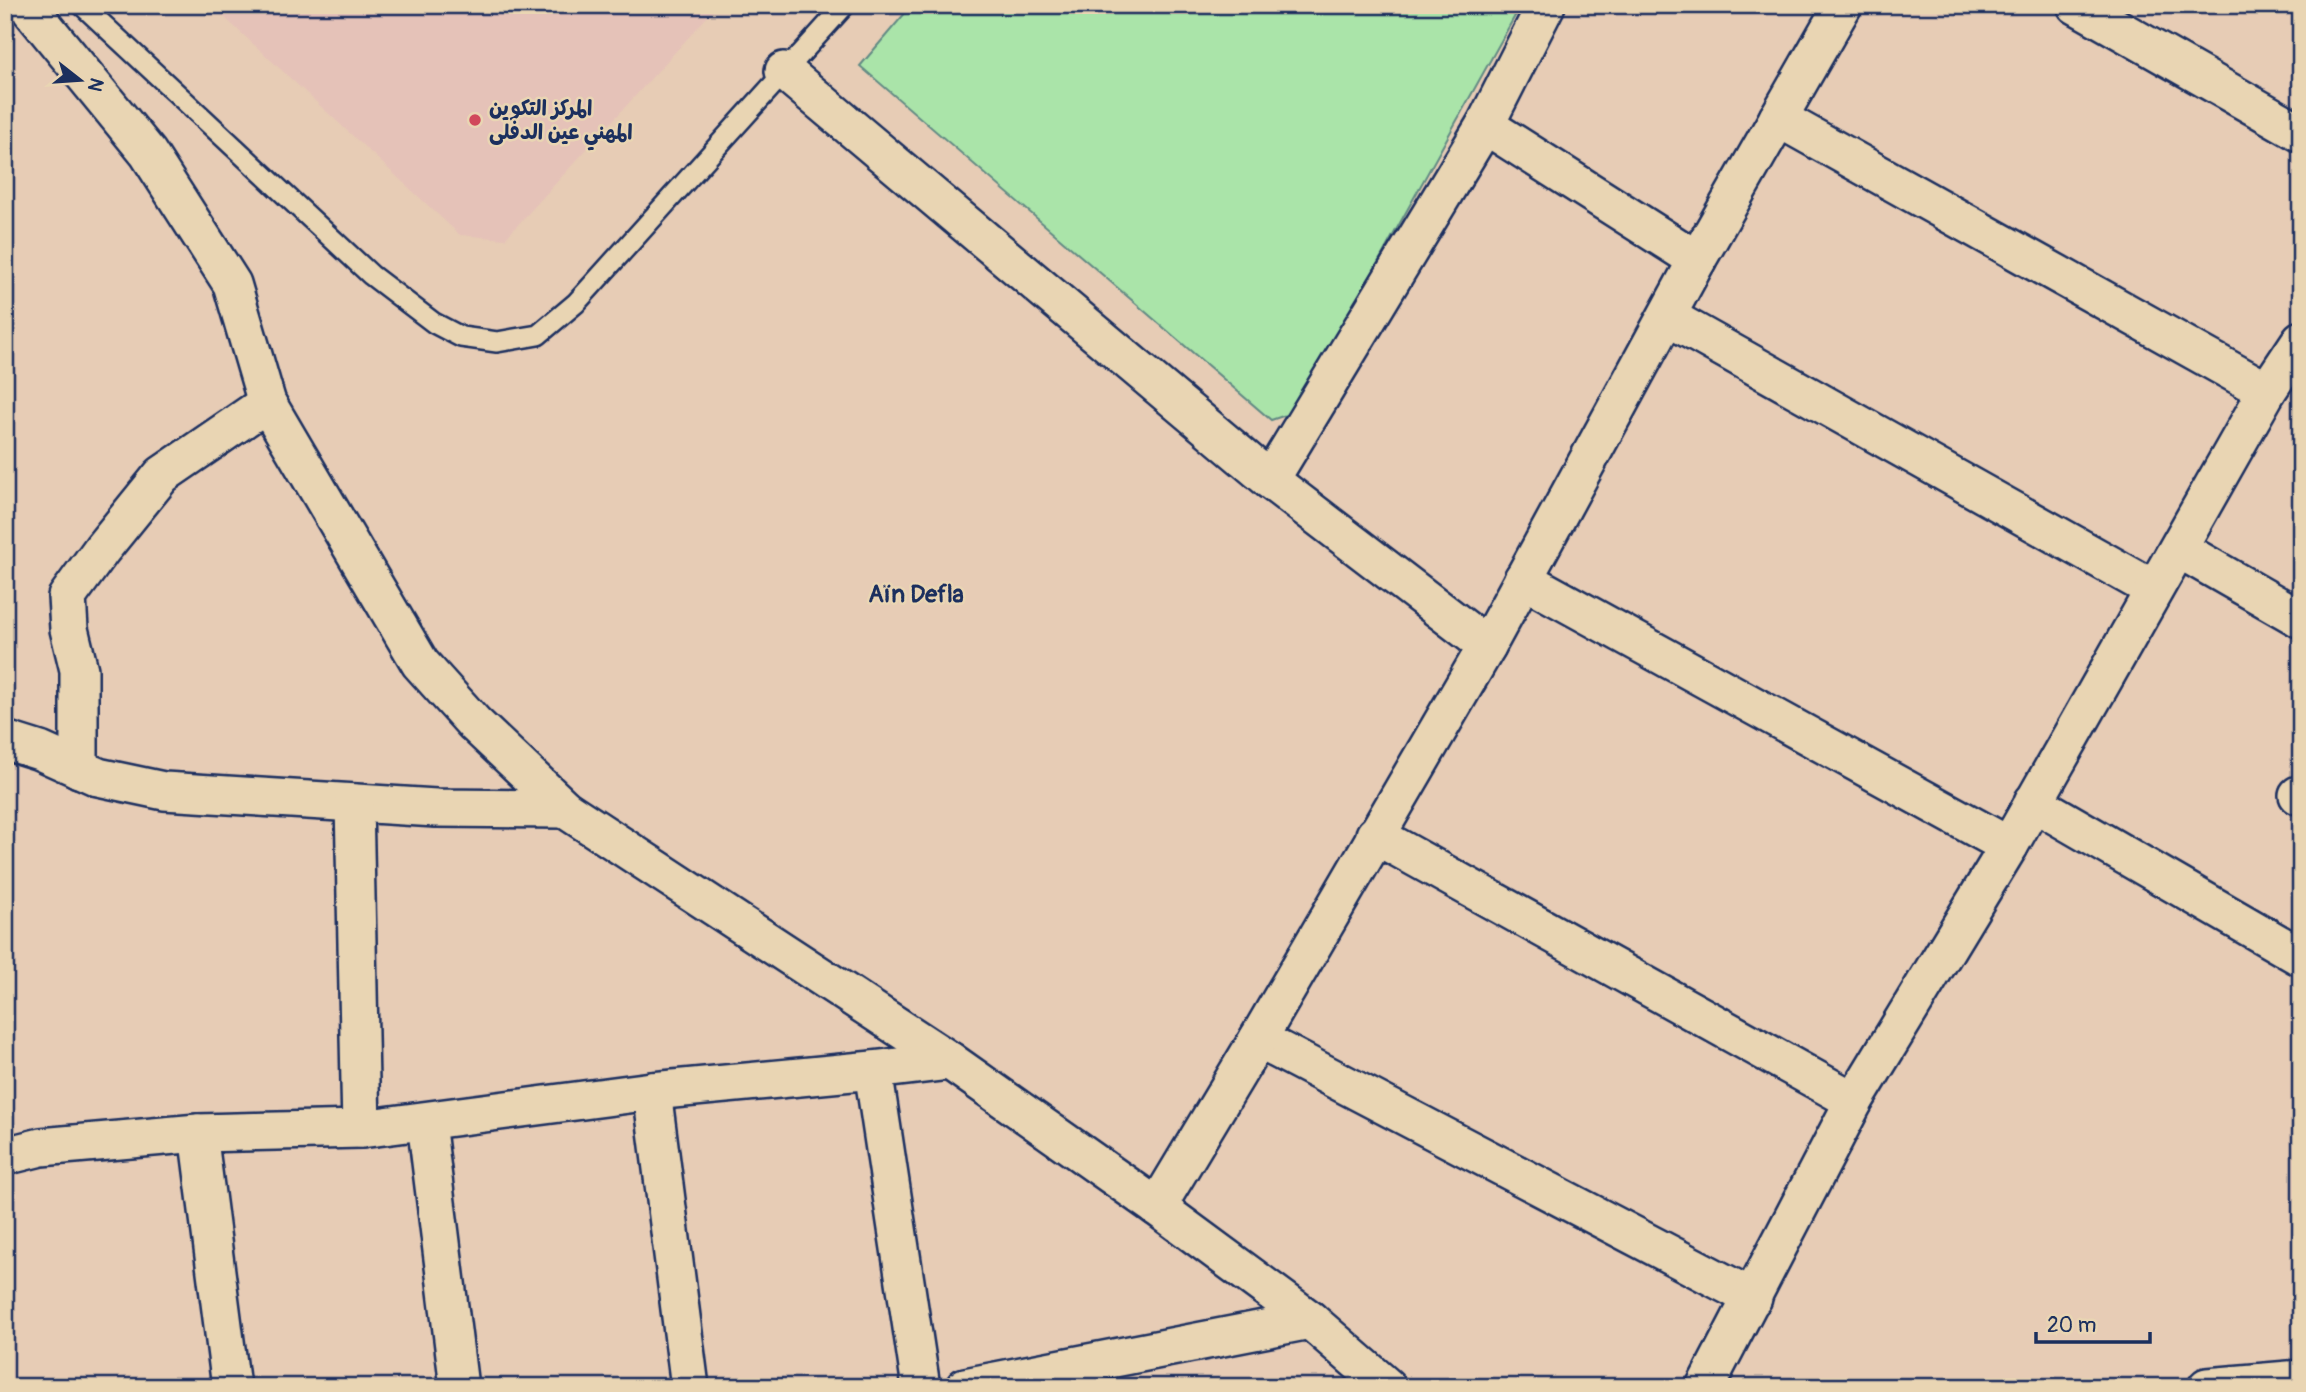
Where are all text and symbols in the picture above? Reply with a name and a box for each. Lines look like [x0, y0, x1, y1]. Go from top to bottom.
north arrow [46, 46, 116, 116]
text: N [82, 75, 109, 94]
place label: المركز التكوين المهني عين الدفلى [489, 95, 633, 151]
marker: المركز التكوين المهني عين الدفلى [467, 112, 483, 128]
district label: Aïn Defla [868, 580, 964, 609]
scale bar [2036, 1301, 2150, 1345]
text: 20 m [2047, 1312, 2096, 1339]

